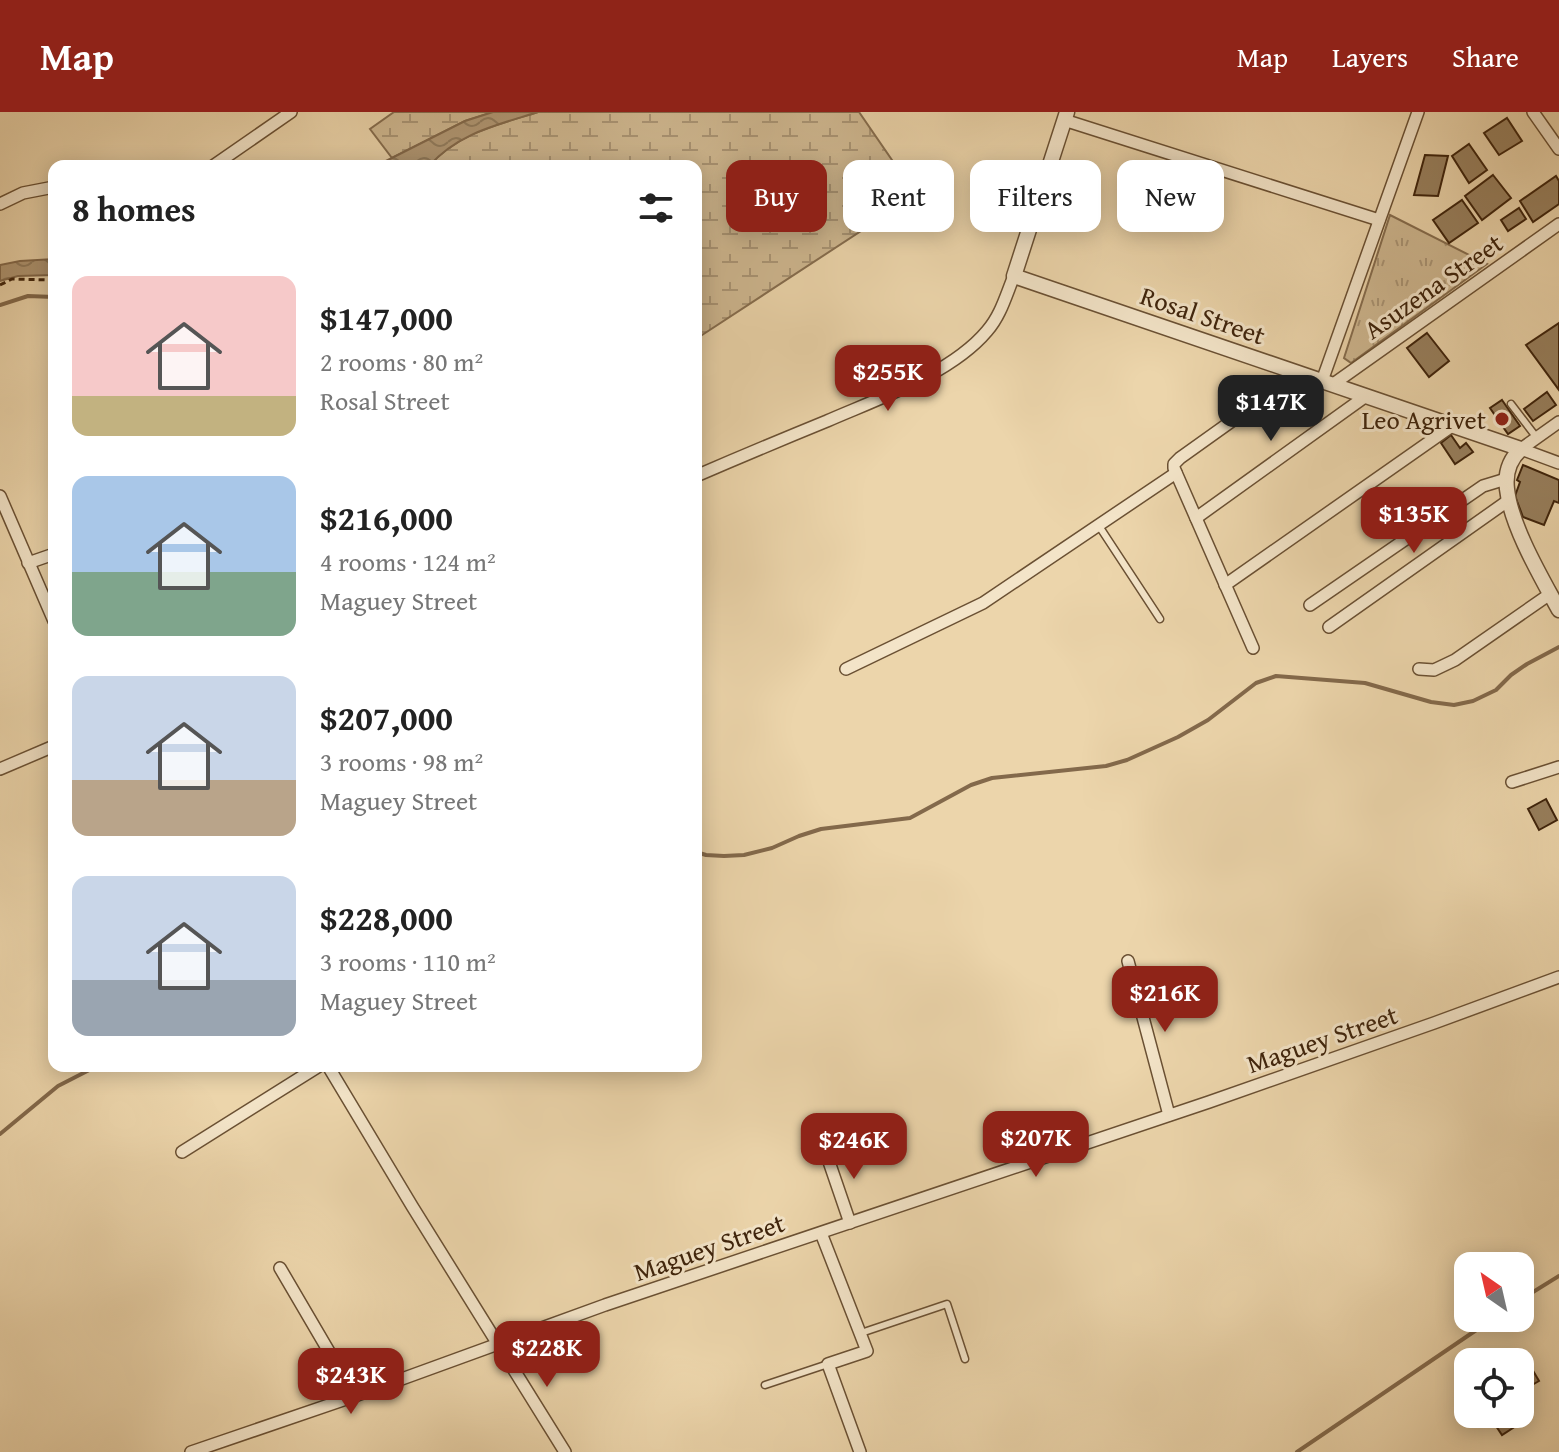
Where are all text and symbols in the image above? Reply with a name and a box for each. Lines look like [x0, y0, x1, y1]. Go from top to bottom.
text: Map [40, 28, 114, 84]
text: Map [1237, 36, 1288, 77]
text: Layers [1332, 36, 1408, 77]
text: Share [1452, 36, 1519, 77]
chip: Buy [726, 160, 827, 232]
chip: Rent [843, 160, 954, 232]
chip: Filters [970, 160, 1101, 232]
chip: New [1117, 160, 1224, 232]
text: 8 homes [72, 184, 196, 233]
icon: filters [634, 186, 678, 230]
street label: Asuzena Street [1355, 224, 1511, 348]
street label: Rosal Street [1135, 275, 1271, 355]
text: $147,000 [320, 293, 453, 342]
icon: home [136, 308, 232, 404]
text: 2 rooms · 80 m² [320, 342, 483, 381]
pin: $255K [832, 345, 944, 413]
text: $255K [853, 351, 923, 390]
pin: $147K [1215, 375, 1327, 443]
text: Rosal Street [320, 381, 450, 420]
text: $147K [1236, 381, 1306, 420]
place label: Leo Agrivet [1362, 400, 1486, 439]
marker: Leo Agrivet [1493, 410, 1511, 428]
pin: $135K [1358, 487, 1470, 555]
text: $216,000 [320, 493, 453, 542]
text: $135K [1379, 493, 1449, 532]
icon: home [136, 508, 232, 604]
text: 4 rooms · 124 m² [320, 542, 496, 581]
text: Maguey Street [320, 581, 477, 620]
text: $207,000 [320, 693, 453, 742]
icon: home [136, 708, 232, 804]
text: 3 rooms · 98 m² [320, 742, 483, 781]
text: Maguey Street [320, 781, 477, 820]
text: $228,000 [320, 893, 453, 942]
icon: home [136, 908, 232, 1004]
text: 3 rooms · 110 m² [320, 942, 496, 981]
pin: $216K [1109, 966, 1221, 1034]
text: $216K [1130, 972, 1200, 1011]
text: Maguey Street [320, 981, 477, 1020]
street label: Maguey Street [1241, 995, 1403, 1083]
pin: $207K [980, 1111, 1092, 1179]
pin: $246K [798, 1113, 910, 1181]
text: $207K [1001, 1117, 1071, 1156]
text: $246K [819, 1119, 889, 1158]
street label: Maguey Street [628, 1203, 790, 1291]
north arrow [1454, 1252, 1534, 1332]
map controls [1454, 1252, 1534, 1428]
pin: $228K [491, 1321, 603, 1389]
text: $228K [512, 1327, 582, 1366]
pin: $243K [295, 1348, 407, 1416]
button: locate [1454, 1348, 1534, 1428]
text: $243K [316, 1354, 386, 1393]

